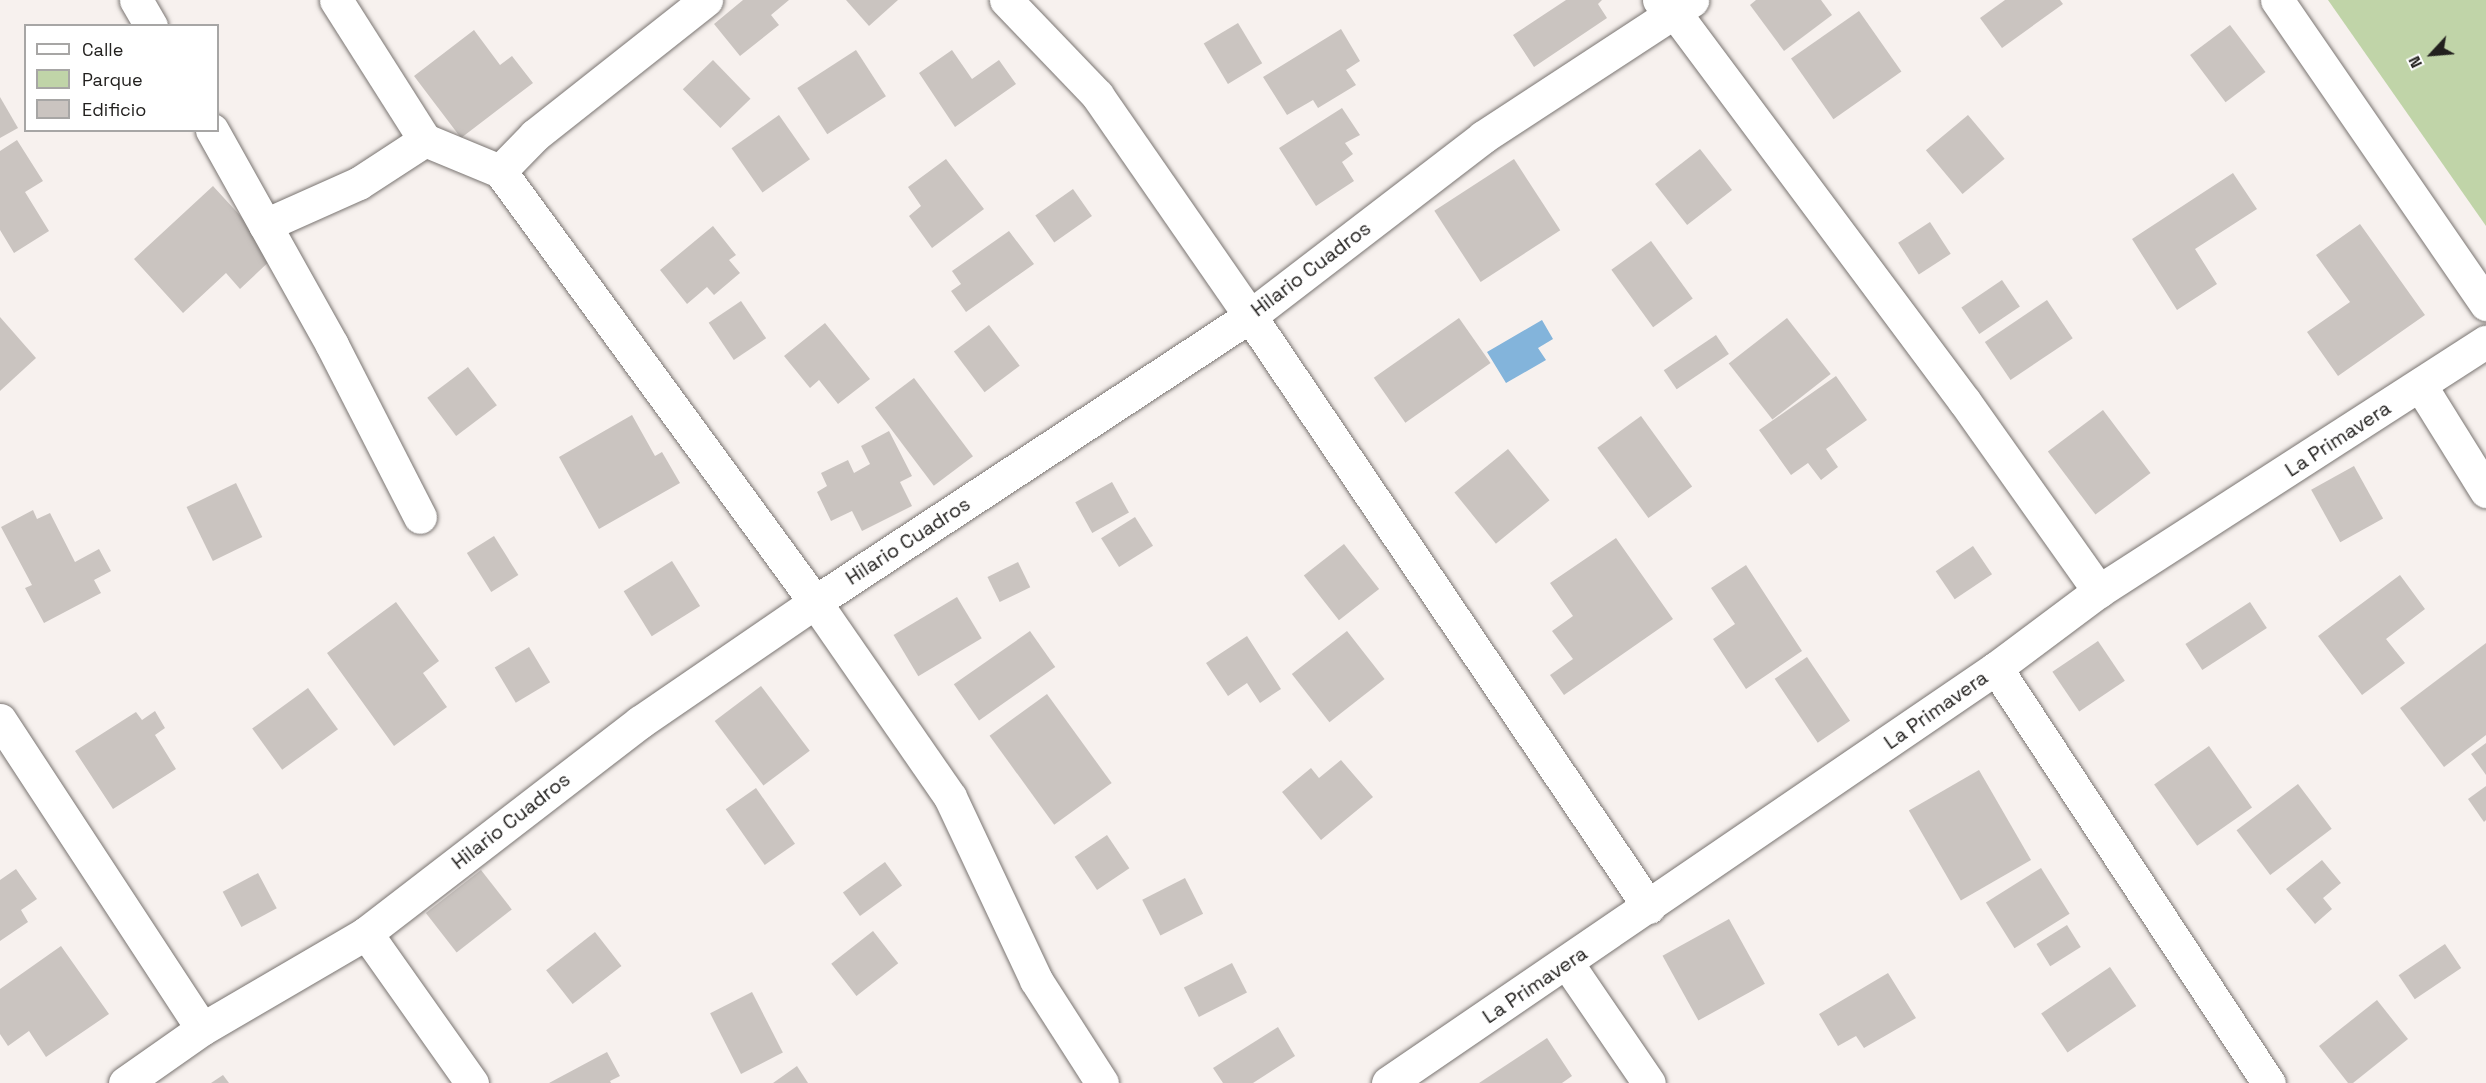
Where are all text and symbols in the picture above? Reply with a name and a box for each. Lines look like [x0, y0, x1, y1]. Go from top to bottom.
legend [24, 24, 219, 132]
north arrow [2402, 24, 2462, 84]
text: Calle [82, 38, 123, 61]
text: N [2404, 53, 2427, 72]
text: Parque [82, 68, 143, 91]
text: Edificio [82, 98, 146, 121]
street label: Hilario Cuadros [1246, 216, 1376, 322]
street label: La Primavera [2281, 396, 2395, 482]
street label: Hilario Cuadros [841, 492, 975, 590]
street label: La Primavera [1880, 665, 1992, 755]
street label: Hilario Cuadros [447, 767, 575, 875]
street label: La Primavera [1478, 941, 1592, 1029]

